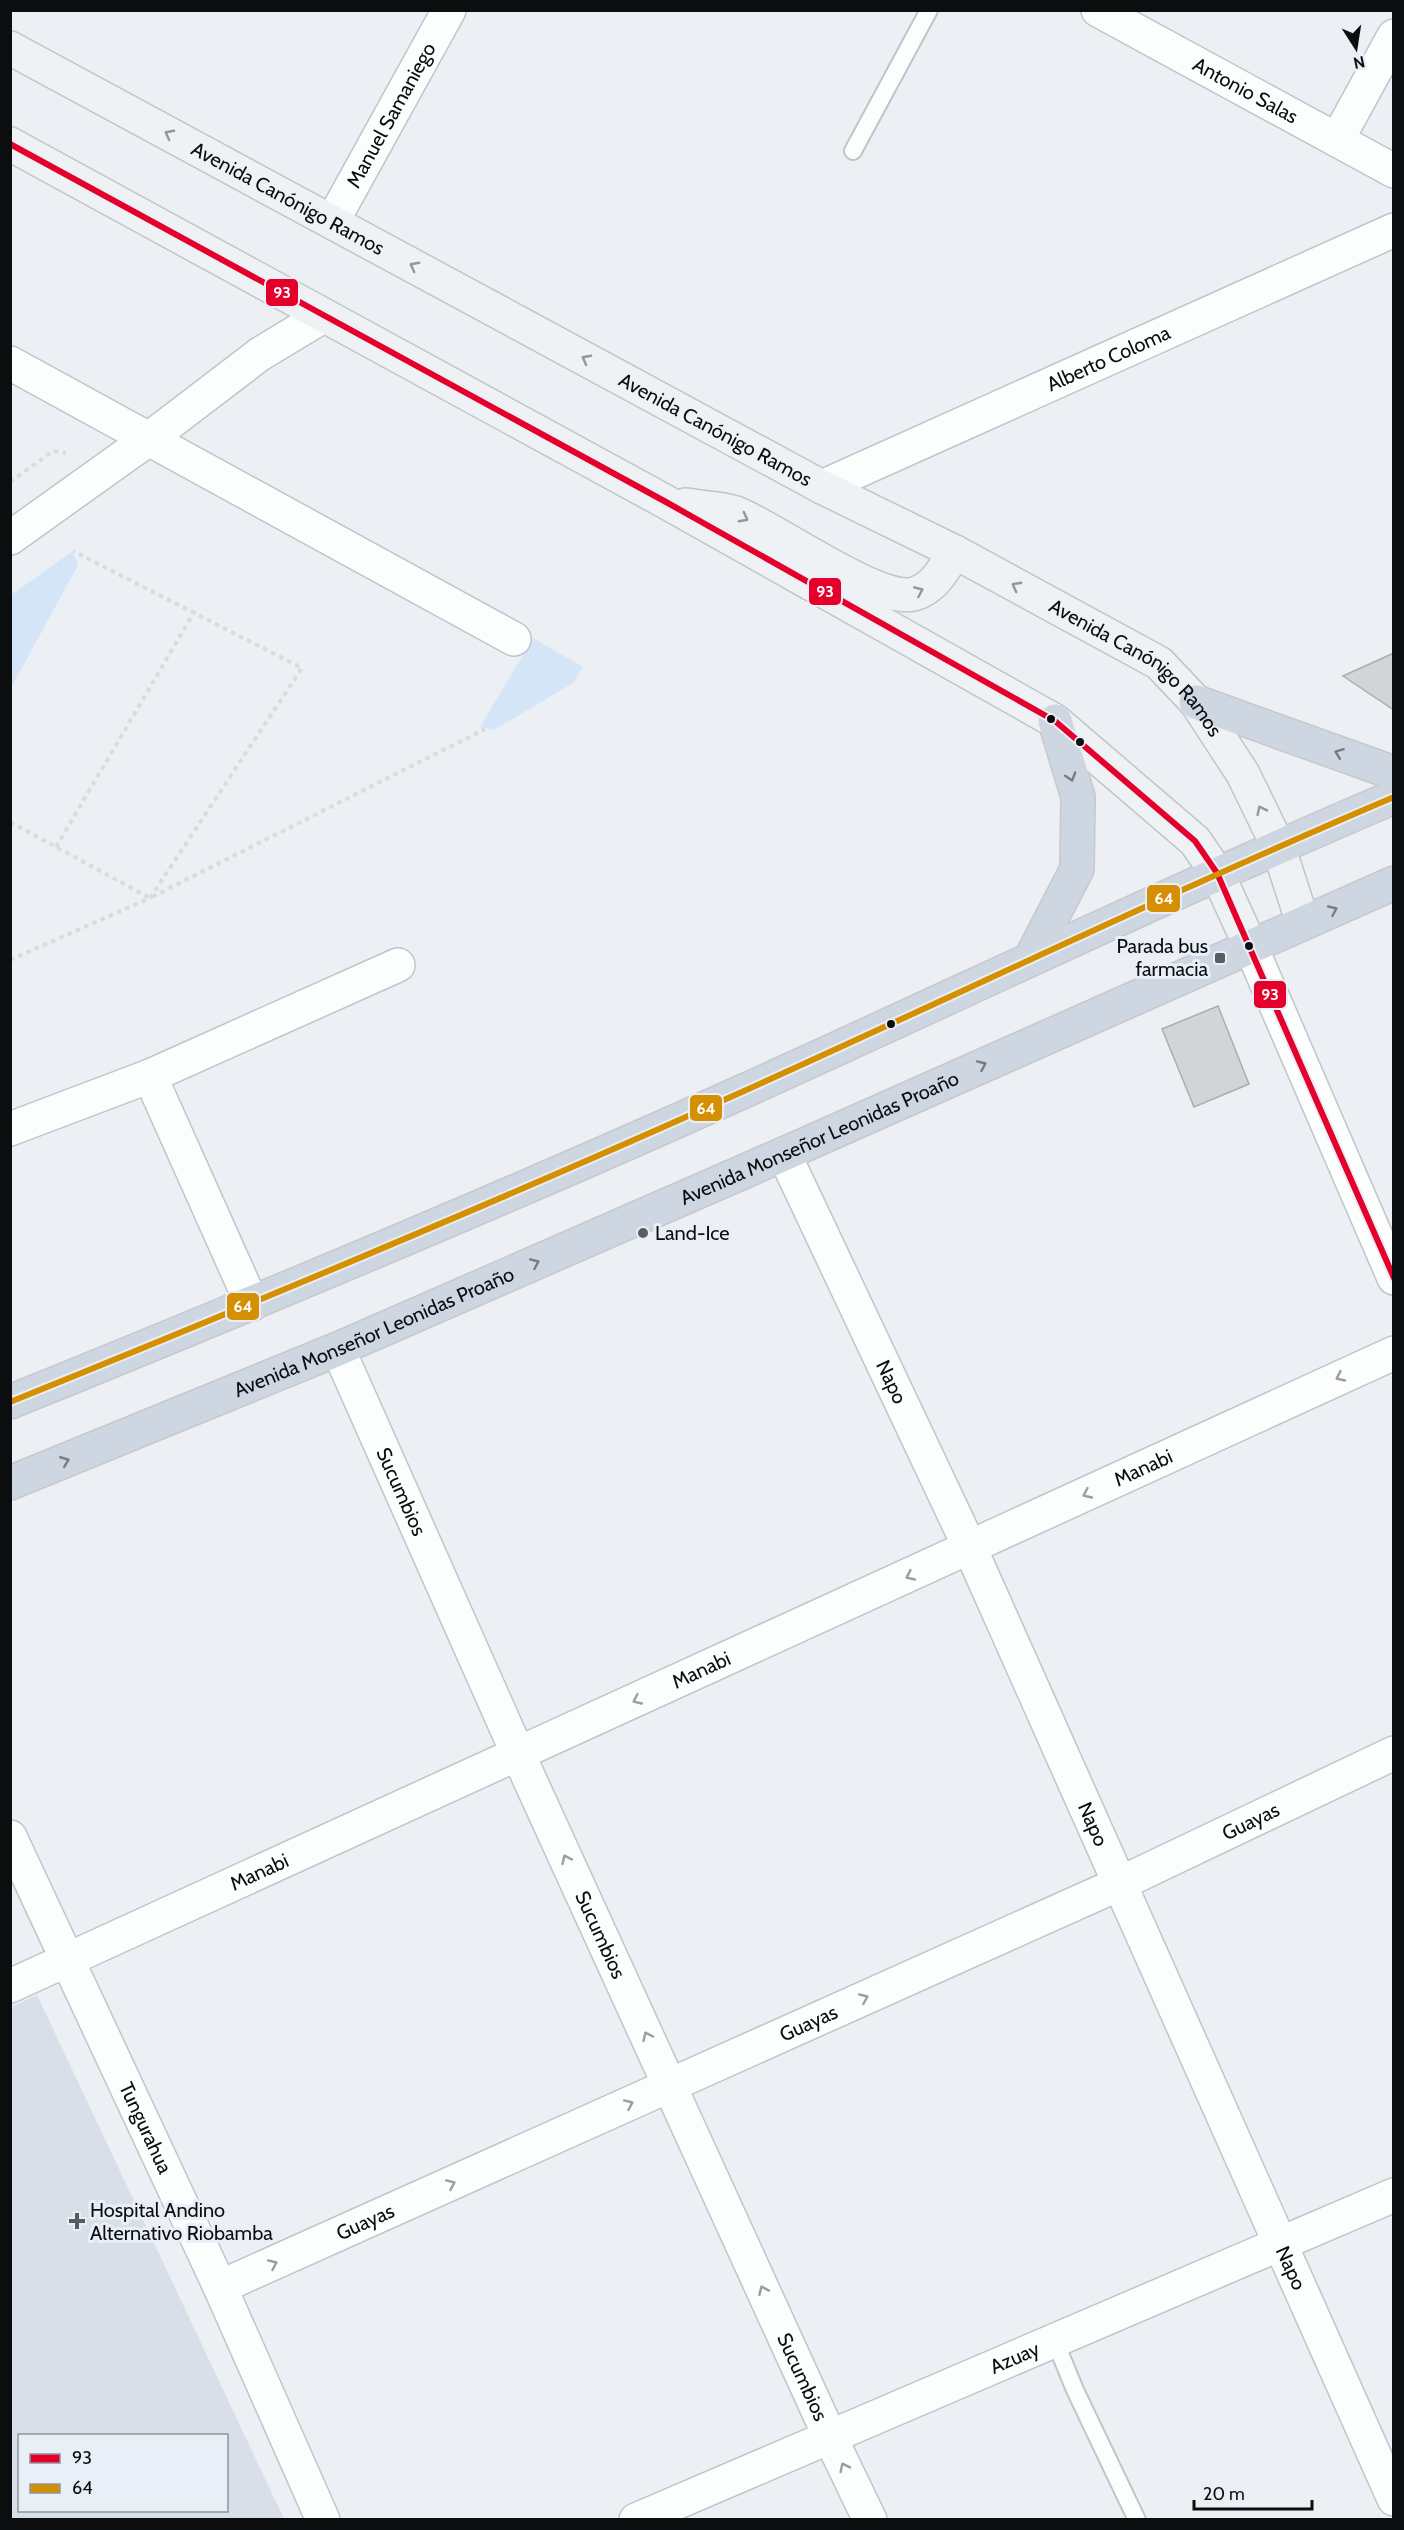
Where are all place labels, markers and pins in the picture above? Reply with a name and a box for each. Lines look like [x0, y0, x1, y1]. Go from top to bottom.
unlabelled marker [1045, 713, 1057, 725]
unlabelled marker [1074, 736, 1086, 748]
place label: Parada bus farmacia [1116, 934, 1208, 981]
unlabelled marker [1243, 940, 1255, 952]
marker: Parada bus farmacia [1213, 951, 1227, 965]
unlabelled marker [885, 1018, 897, 1030]
place label: Land-Ice [655, 1221, 729, 1245]
marker: Land-Ice [636, 1226, 650, 1240]
place label: Hospital Andino Alternativo Riobamba [90, 2198, 273, 2245]
marker: Hospital Andino Alternativo Riobamba [68, 2212, 86, 2230]

